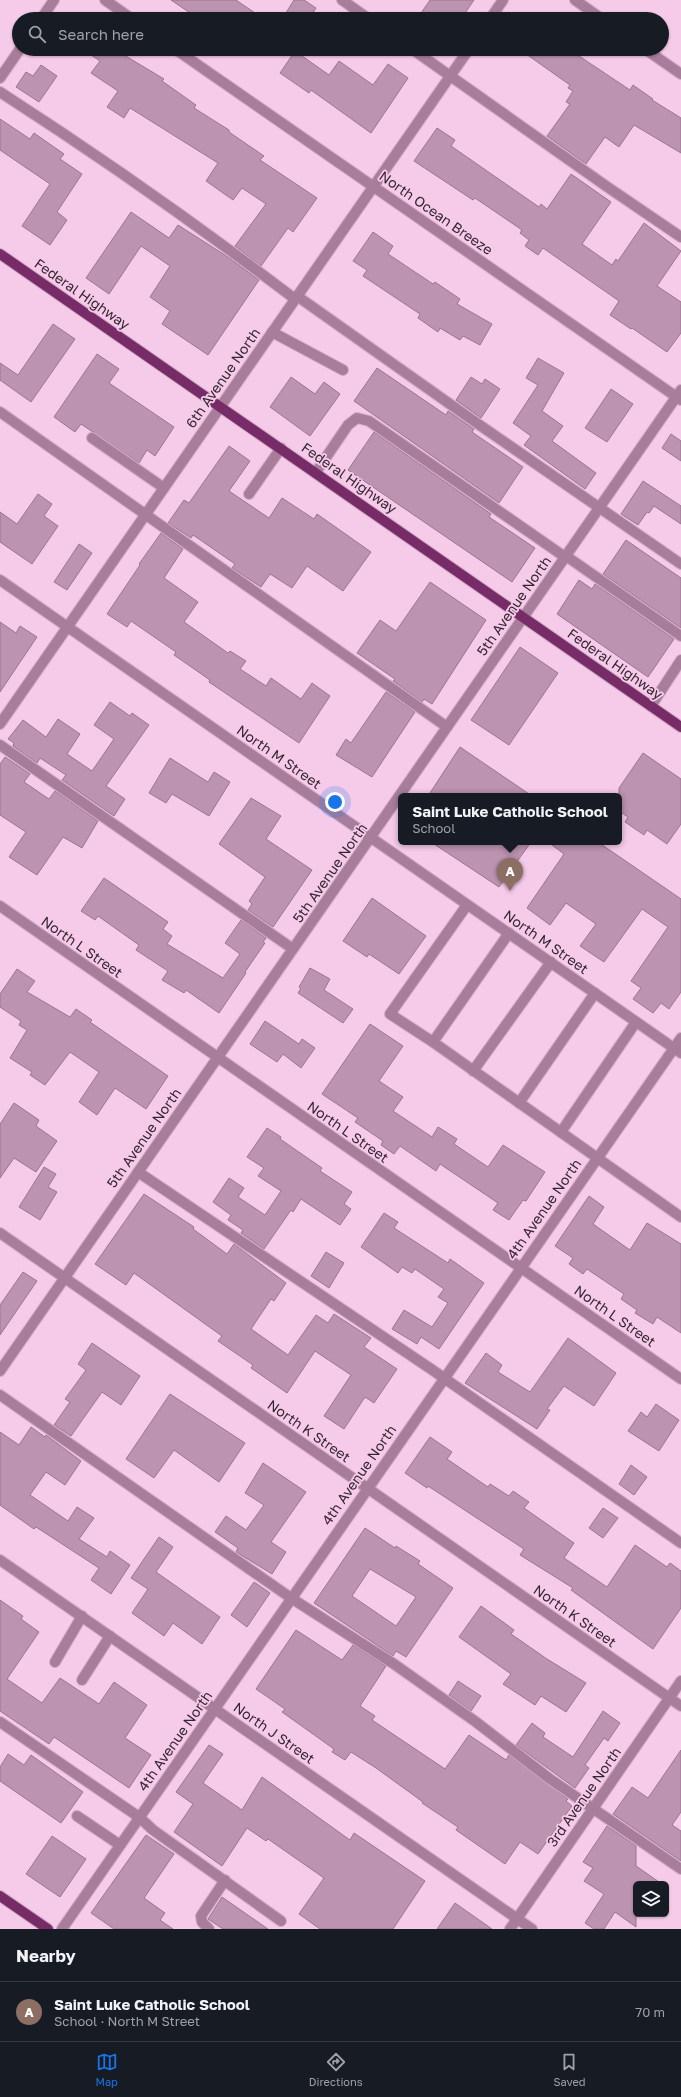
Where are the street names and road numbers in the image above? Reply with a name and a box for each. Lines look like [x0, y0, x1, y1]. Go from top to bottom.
street label: North Ocean Breeze [376, 167, 496, 258]
street label: Federal Highway [31, 254, 133, 333]
street label: 6th Avenue North [182, 324, 263, 431]
street label: Federal Highway [298, 438, 400, 517]
street label: 5th Avenue North [473, 553, 554, 659]
street label: Federal Highway [564, 624, 666, 703]
street label: North M Street [234, 721, 325, 792]
street label: 5th Avenue North [289, 820, 370, 926]
street label: North M Street [501, 906, 592, 977]
street label: North L Street [38, 912, 126, 981]
street label: 5th Avenue North [103, 1085, 184, 1191]
street label: North L Street [304, 1097, 392, 1166]
street label: 4th Avenue North [503, 1155, 584, 1262]
street label: North L Street [571, 1281, 659, 1350]
street label: North K Street [265, 1396, 354, 1465]
street label: 4th Avenue North [318, 1421, 399, 1528]
street label: North K Street [531, 1581, 620, 1650]
street label: 4th Avenue North [134, 1687, 215, 1794]
street label: North J Street [230, 1698, 318, 1767]
street label: 3rd Avenue North [543, 1744, 624, 1850]

